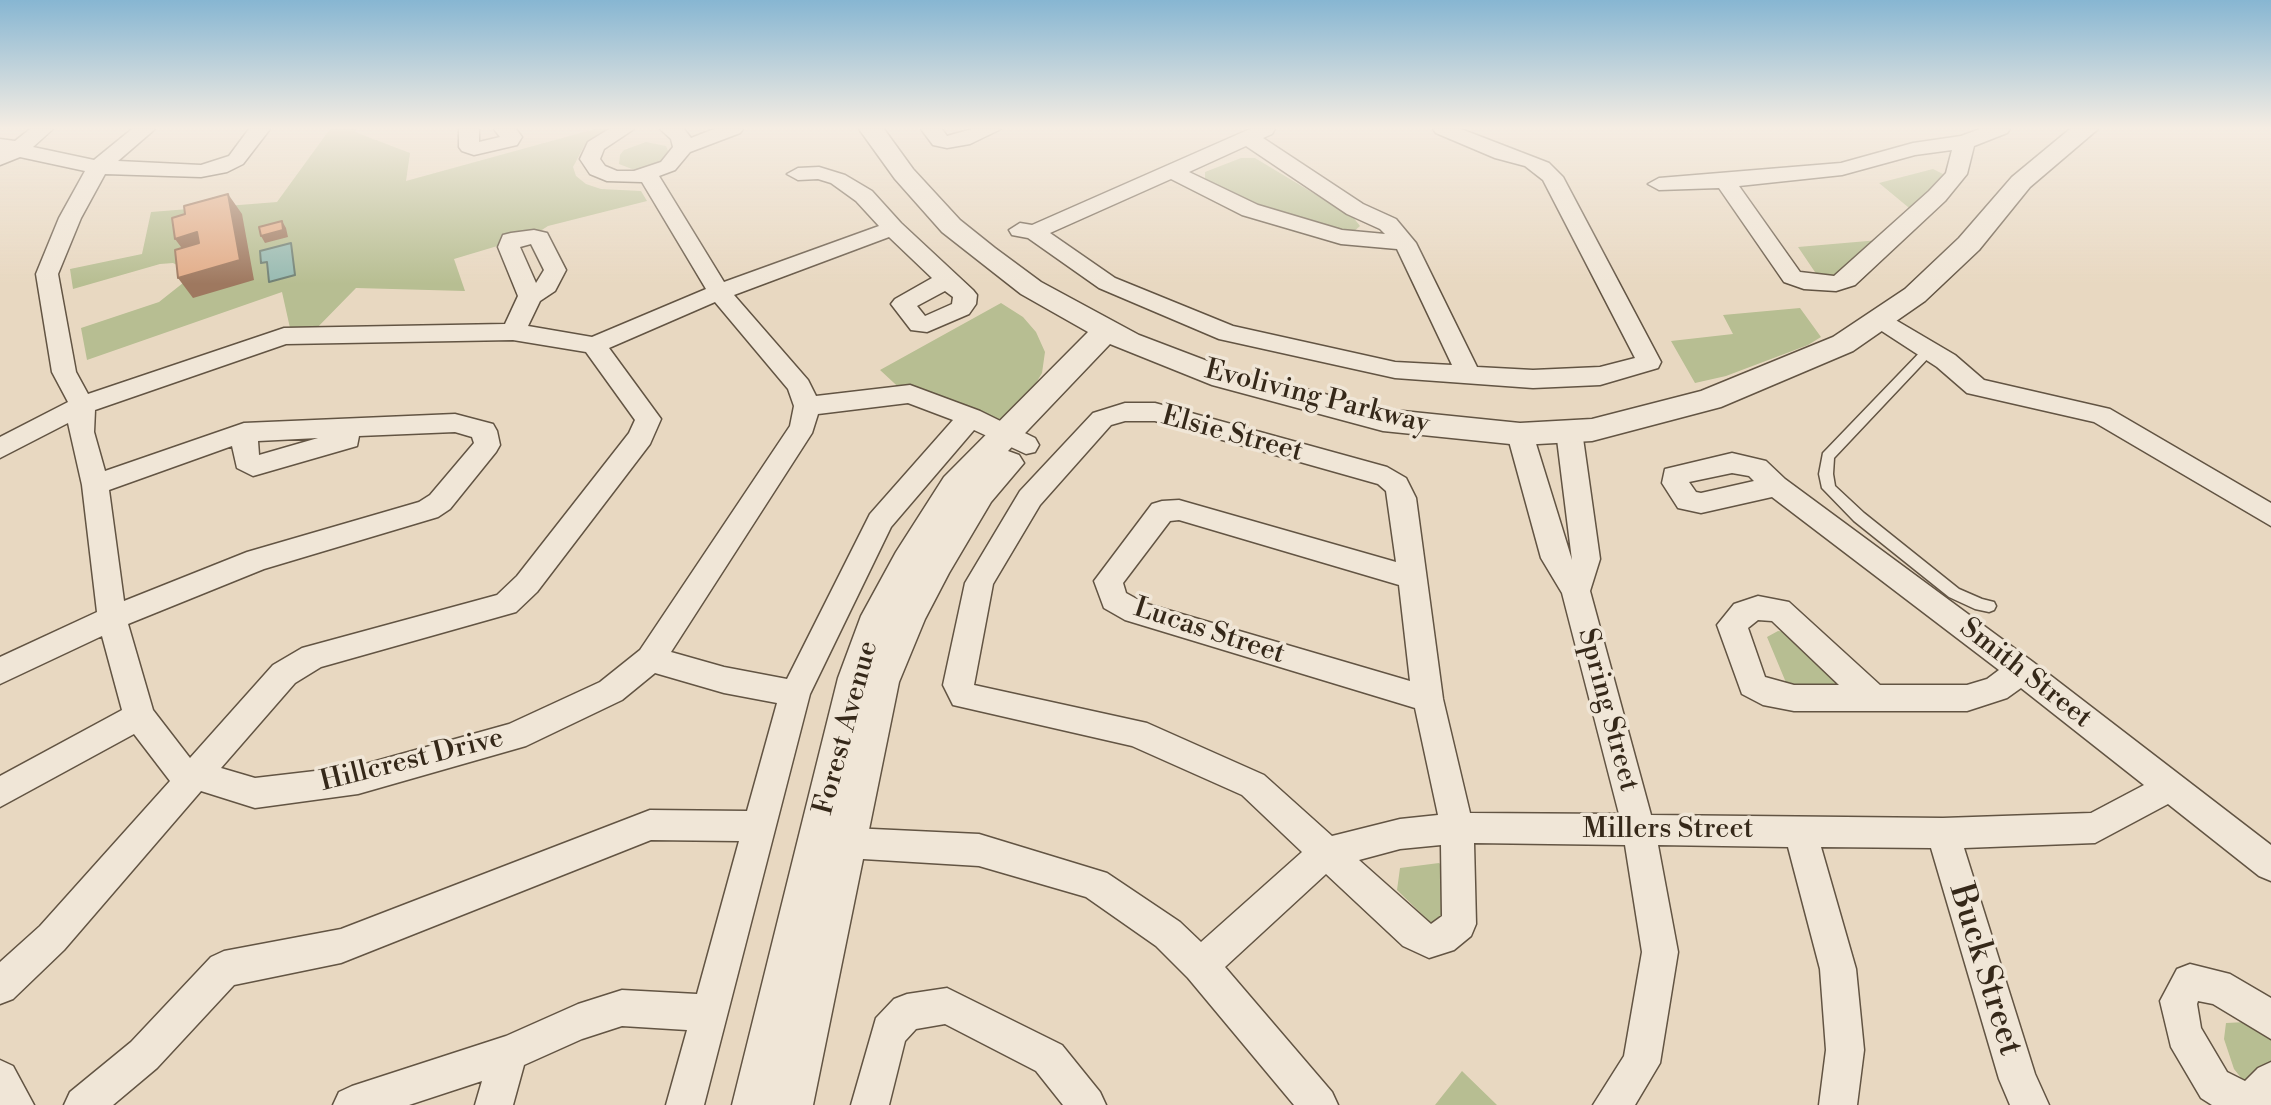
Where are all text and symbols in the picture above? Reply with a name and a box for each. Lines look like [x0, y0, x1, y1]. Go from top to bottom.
street label: Evoliving Parkway [1201, 354, 1433, 442]
street label: Elsie Street [1158, 400, 1306, 470]
street label: Lucas Street [1129, 592, 1289, 672]
street label: Smith Street [1952, 612, 2098, 736]
street label: Spring Street [1569, 625, 1645, 795]
street label: Forest Avenue [808, 637, 886, 819]
street label: Hillcrest Drive [317, 722, 507, 800]
street label: Millers Street [1583, 813, 1753, 847]
street label: Buck Street [1939, 879, 2029, 1061]

